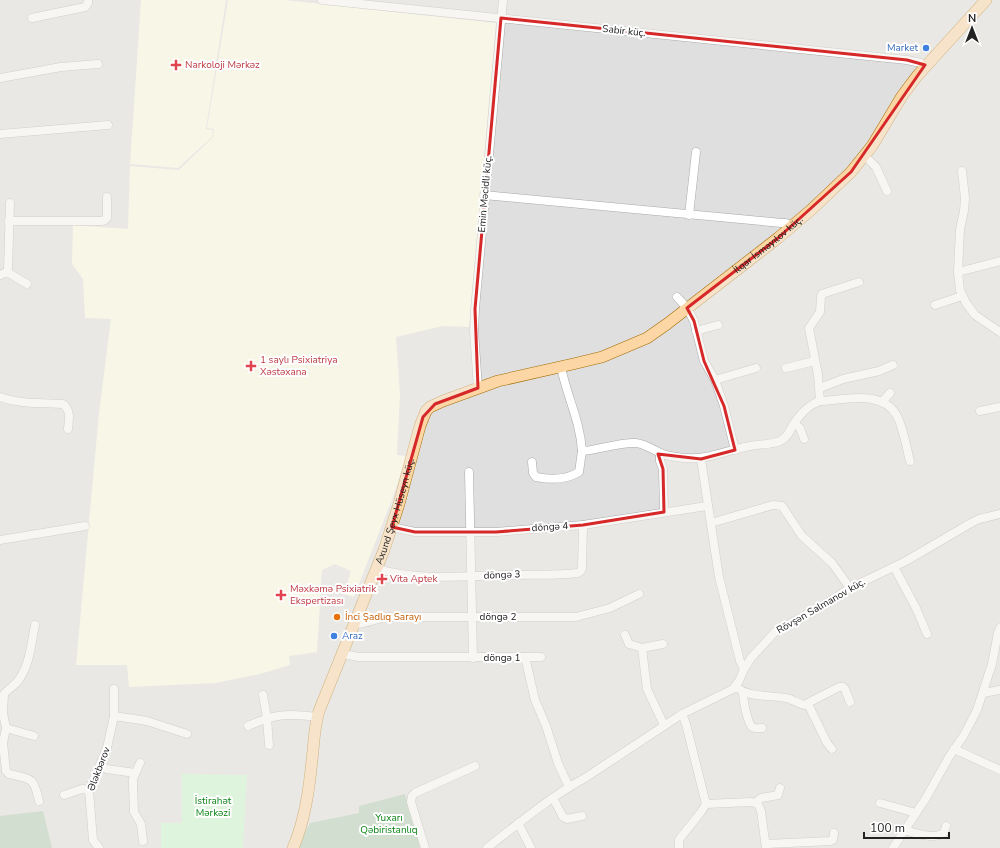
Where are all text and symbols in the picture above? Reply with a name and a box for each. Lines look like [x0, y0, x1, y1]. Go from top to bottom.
north arrow [952, 8, 992, 48]
text: N [968, 11, 976, 26]
street label: Sabir küç. [602, 22, 646, 40]
place label: Market [887, 41, 918, 55]
marker: Market [921, 43, 931, 53]
place label: Narkoloji Mərkəz [185, 58, 260, 72]
marker: Narkoloji Mərkəz [170, 59, 182, 71]
street label: Emin Məcidli küç. [475, 155, 495, 233]
street label: İlqar İsmayılov küç. [731, 213, 806, 277]
place label: 1 saylı Psixiatriya Xəstəxana [260, 353, 338, 379]
marker: 1 saylı Psixiatriya Xəstəxana [245, 360, 257, 372]
street label: Axund Şeyx Hüseyn küç. [372, 456, 418, 566]
street label: döngə 4 [531, 519, 569, 535]
street label: döngə 3 [483, 567, 521, 583]
place label: Vita Aptek [389, 572, 438, 586]
marker: Vita Aptek [377, 574, 387, 584]
street label: Rövşən Salmanov küç. [774, 575, 868, 637]
place label: Məxkəmə Psixiatrik Ekspertizası [290, 582, 377, 608]
marker: Məxkəmə Psixiatrik Ekspertizası [275, 589, 287, 601]
place label: İnci Şadlıq Sarayı [345, 610, 421, 624]
street label: döngə 2 [480, 610, 516, 624]
marker: İnci Şadlıq Sarayı [332, 612, 342, 622]
place label: Araz [342, 629, 363, 643]
marker: Araz [329, 631, 339, 641]
street label: döngə 1 [484, 651, 520, 665]
street label: Ələkbərov [84, 744, 114, 793]
park label: İstirahət Mərkəzi [195, 794, 232, 820]
park label: Yuxarı Qəbiristanlıq [360, 811, 418, 837]
scale bar [864, 814, 949, 840]
text: 100 m [870, 820, 905, 836]

